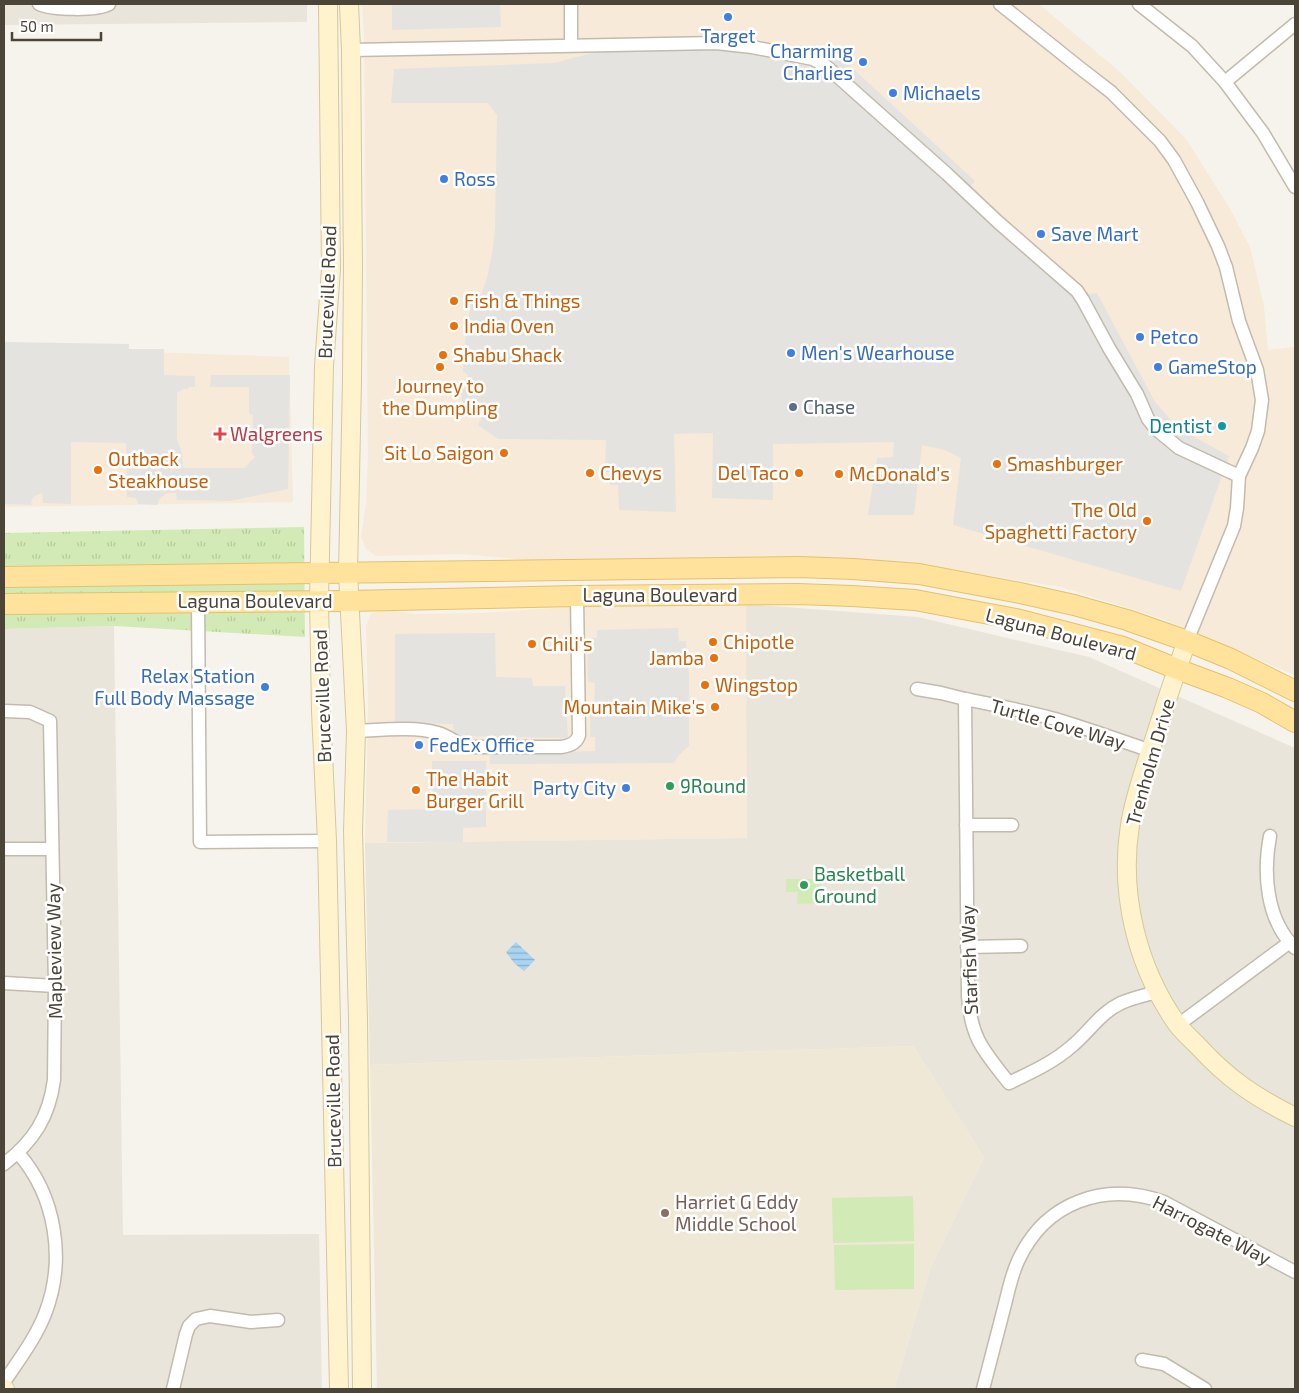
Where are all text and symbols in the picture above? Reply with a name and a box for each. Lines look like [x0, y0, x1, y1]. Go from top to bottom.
scale bar [12, 10, 101, 42]
marker: Target [722, 11, 734, 23]
text: 50 m [20, 17, 54, 35]
place label: Target [700, 24, 756, 47]
place label: Charming Charlies [770, 39, 853, 84]
marker: Charming Charlies [857, 56, 869, 68]
place label: Michaels [903, 81, 981, 104]
marker: Michaels [887, 87, 899, 99]
place label: Ross [454, 167, 496, 190]
marker: Ross [438, 173, 450, 185]
place label: Save Mart [1051, 222, 1138, 245]
street label: Bruceville Road [313, 225, 340, 359]
marker: Save Mart [1035, 228, 1047, 240]
place label: Fish & Things [464, 289, 580, 312]
marker: Fish & Things [448, 295, 460, 307]
place label: India Oven [464, 314, 554, 337]
marker: India Oven [448, 320, 460, 332]
place label: Petco [1150, 325, 1198, 348]
marker: Petco [1134, 331, 1146, 343]
place label: Men's Wearhouse [801, 341, 955, 364]
place label: Shabu Shack [453, 343, 562, 366]
marker: Men's Wearhouse [785, 347, 797, 359]
marker: Shabu Shack [437, 349, 449, 361]
place label: GameStop [1168, 355, 1257, 378]
marker: Journey to the Dumpling [434, 361, 446, 373]
marker: GameStop [1152, 361, 1164, 373]
place label: Journey to the Dumpling [382, 374, 498, 419]
place label: Chase [803, 395, 855, 418]
marker: Chase [787, 401, 799, 413]
place label: Dentist [1149, 414, 1212, 437]
marker: Dentist [1216, 420, 1228, 432]
place label: Walgreens [230, 422, 323, 445]
marker: Walgreens [214, 428, 226, 440]
place label: Sit Lo Saigon [384, 441, 494, 464]
place label: Outback Steakhouse [108, 447, 209, 492]
marker: Sit Lo Saigon [498, 447, 510, 459]
place label: Smashburger [1007, 452, 1123, 475]
marker: Smashburger [991, 458, 1003, 470]
place label: Chevys [600, 461, 662, 484]
place label: Del Taco [718, 461, 789, 484]
place label: McDonald's [849, 462, 950, 485]
marker: Outback Steakhouse [92, 464, 104, 476]
marker: Chevys [584, 467, 596, 479]
marker: Del Taco [793, 467, 805, 479]
marker: McDonald's [833, 468, 845, 480]
place label: The Old Spaghetti Factory [984, 498, 1137, 543]
marker: The Old Spaghetti Factory [1141, 515, 1153, 527]
street label: Laguna Boulevard [582, 583, 738, 606]
street label: Laguna Boulevard [177, 589, 333, 612]
street label: Laguna Boulevard [983, 602, 1139, 665]
street label: Bruceville Road [308, 629, 335, 763]
place label: Chipotle [723, 630, 794, 653]
place label: Chili's [542, 632, 593, 655]
marker: Chipotle [707, 636, 719, 648]
marker: Chili's [526, 638, 538, 650]
place label: Jamba [649, 646, 704, 669]
marker: Jamba [708, 652, 720, 664]
place label: Relax Station Full Body Massage [94, 664, 255, 709]
place label: Wingstop [715, 673, 798, 696]
marker: Wingstop [699, 679, 711, 691]
marker: Relax Station Full Body Massage [259, 681, 271, 693]
street label: Turtle Cove Way [988, 693, 1128, 754]
place label: Mountain Mike's [564, 695, 705, 718]
street label: Trenholm Drive [1120, 696, 1179, 828]
marker: Mountain Mike's [709, 701, 721, 713]
place label: FedEx Office [429, 733, 535, 756]
marker: FedEx Office [413, 739, 425, 751]
place label: The Habit Burger Grill [426, 767, 524, 812]
place label: 9Round [680, 774, 746, 797]
place label: Party City [533, 776, 616, 799]
marker: 9Round [664, 780, 676, 792]
marker: Party City [620, 782, 632, 794]
marker: The Habit Burger Grill [410, 784, 422, 796]
place label: Basketball Ground [814, 862, 906, 907]
marker: Basketball Ground [798, 879, 810, 891]
street label: Mapleview Way [41, 883, 66, 1019]
street label: Starfish Way [955, 905, 982, 1016]
street label: Bruceville Road [320, 1034, 345, 1168]
place label: Harriet G Eddy Middle School [675, 1190, 798, 1235]
street label: Harrogate Way [1149, 1190, 1275, 1269]
marker: Harriet G Eddy Middle School [659, 1207, 671, 1219]

